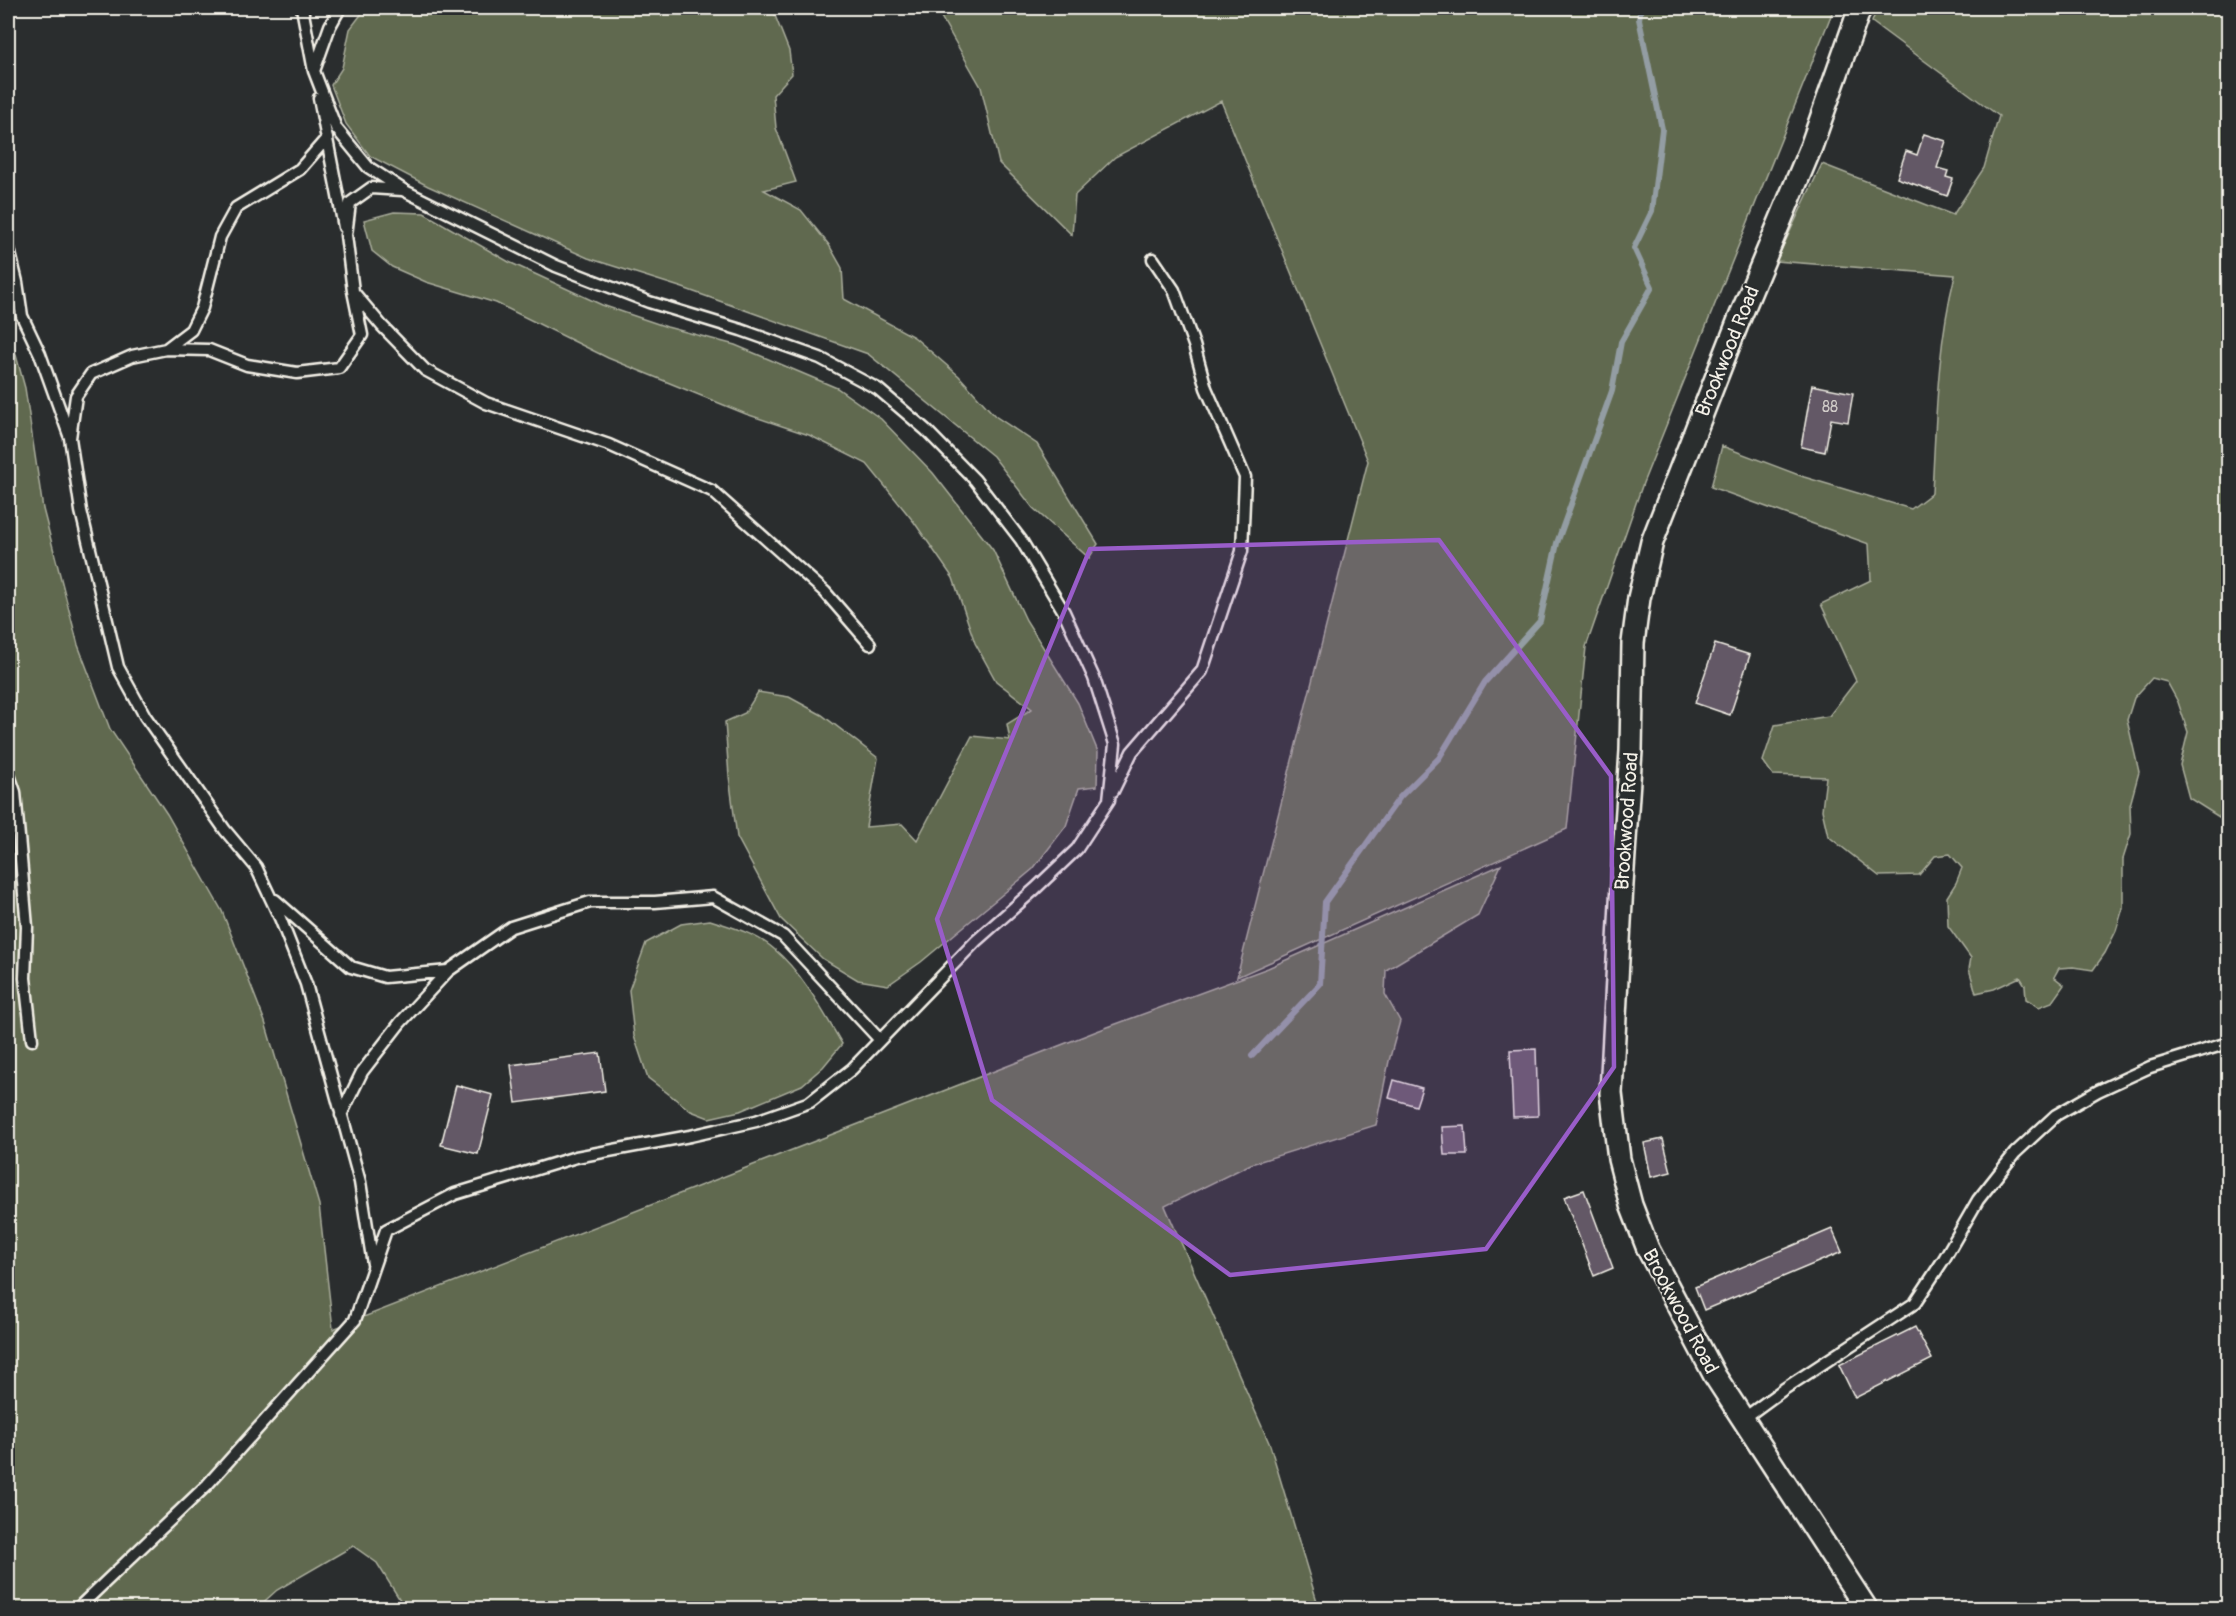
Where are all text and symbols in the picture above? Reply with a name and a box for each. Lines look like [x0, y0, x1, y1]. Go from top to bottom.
street label: Brookwood Road [1690, 282, 1765, 420]
house number: 88 [1822, 397, 1838, 417]
street label: Brookwood Road [1609, 751, 1644, 891]
street label: Brookwood Road [1637, 1244, 1724, 1378]

